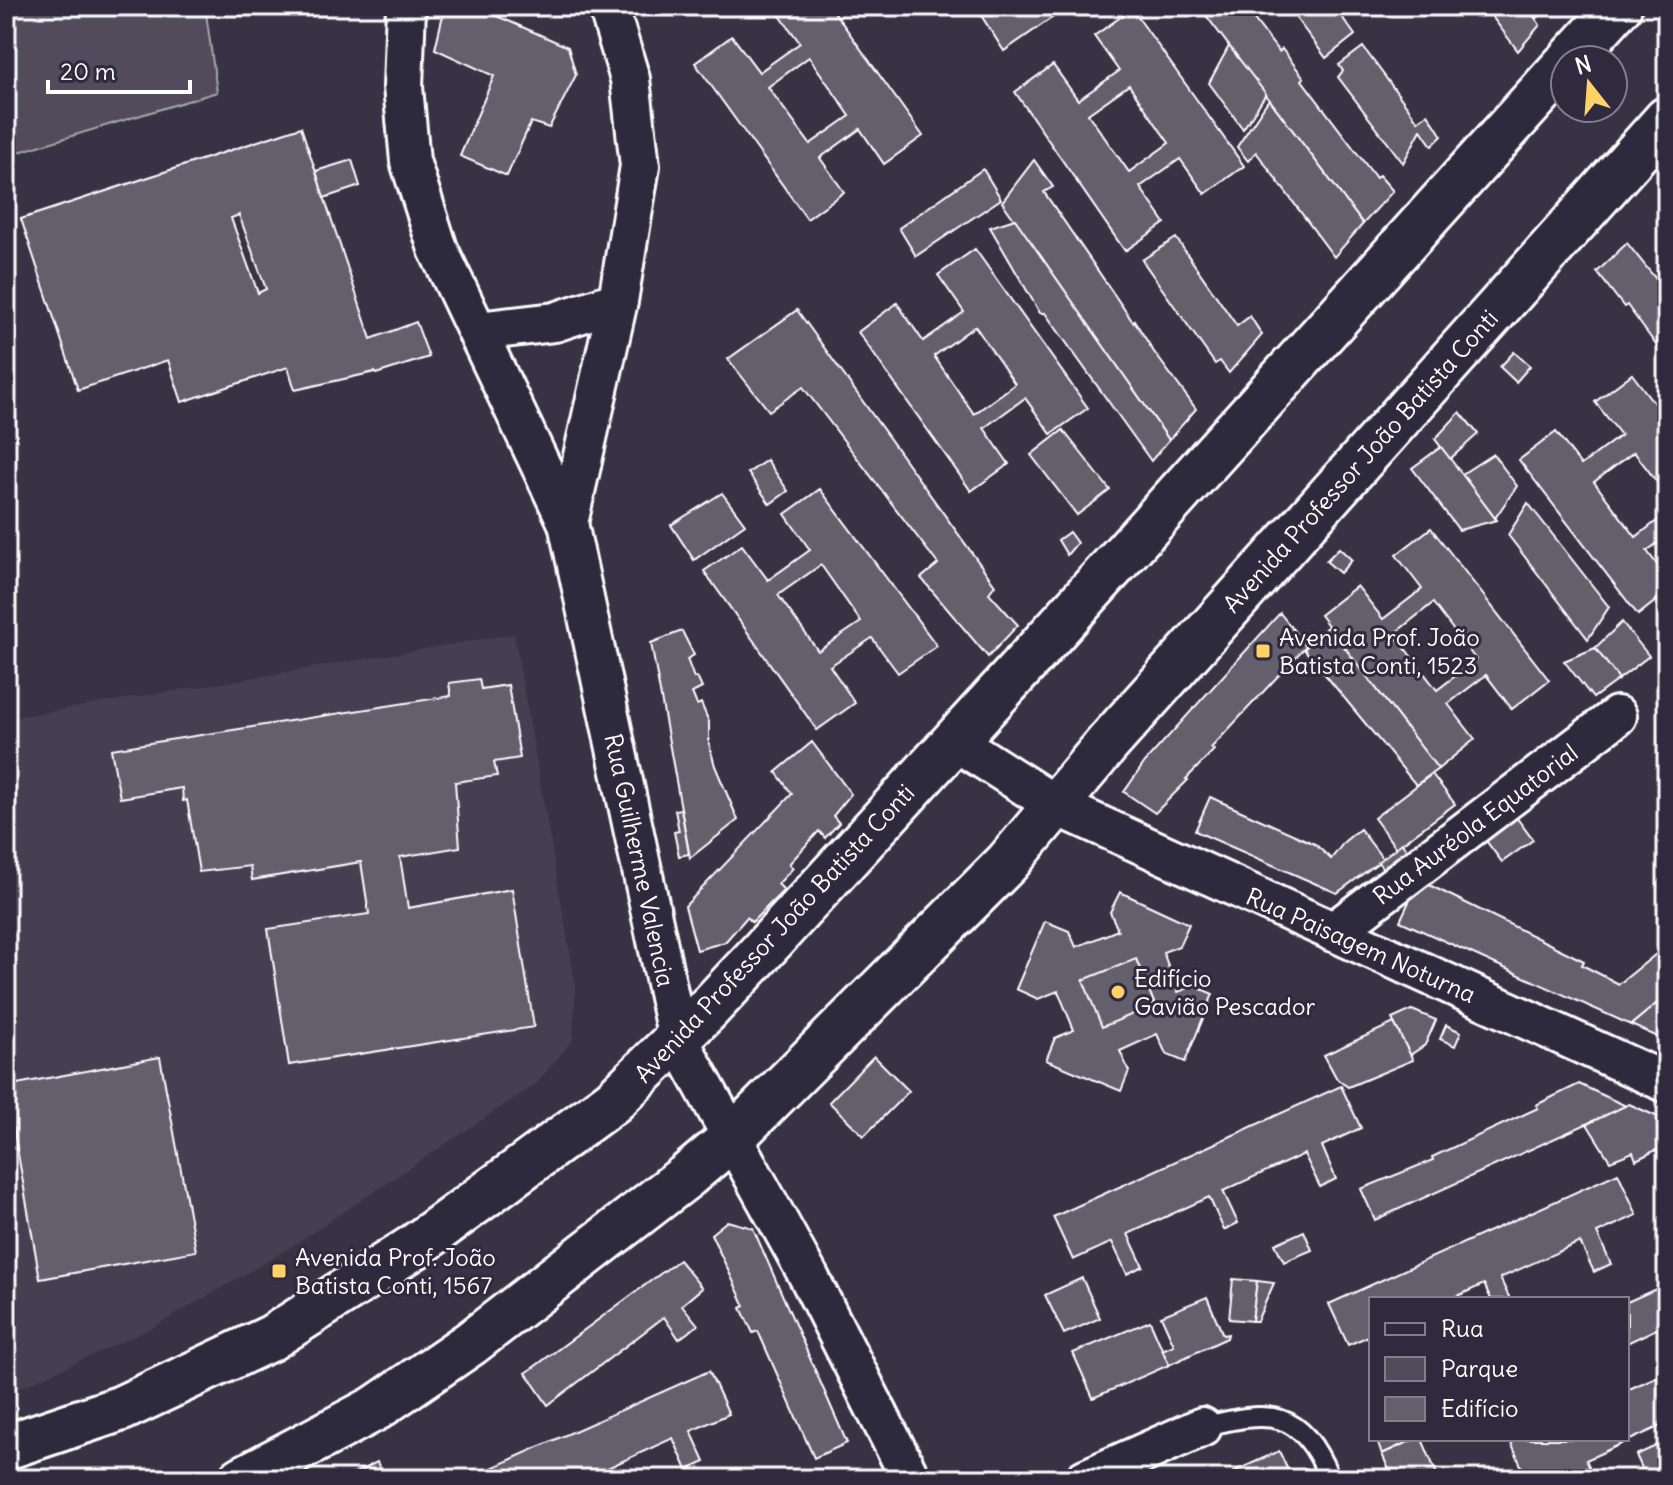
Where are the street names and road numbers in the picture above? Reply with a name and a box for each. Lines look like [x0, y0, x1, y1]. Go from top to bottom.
street label: Avenida Professor João Batista Conti [1216, 303, 1504, 619]
street label: Rua Guilherme Valencia [599, 731, 681, 989]
street label: Rua Auréola Equatorial [1367, 737, 1583, 911]
street label: Avenida Professor João Batista Conti [628, 778, 920, 1088]
street label: Rua Paisagem Noturna [1242, 881, 1480, 1009]

